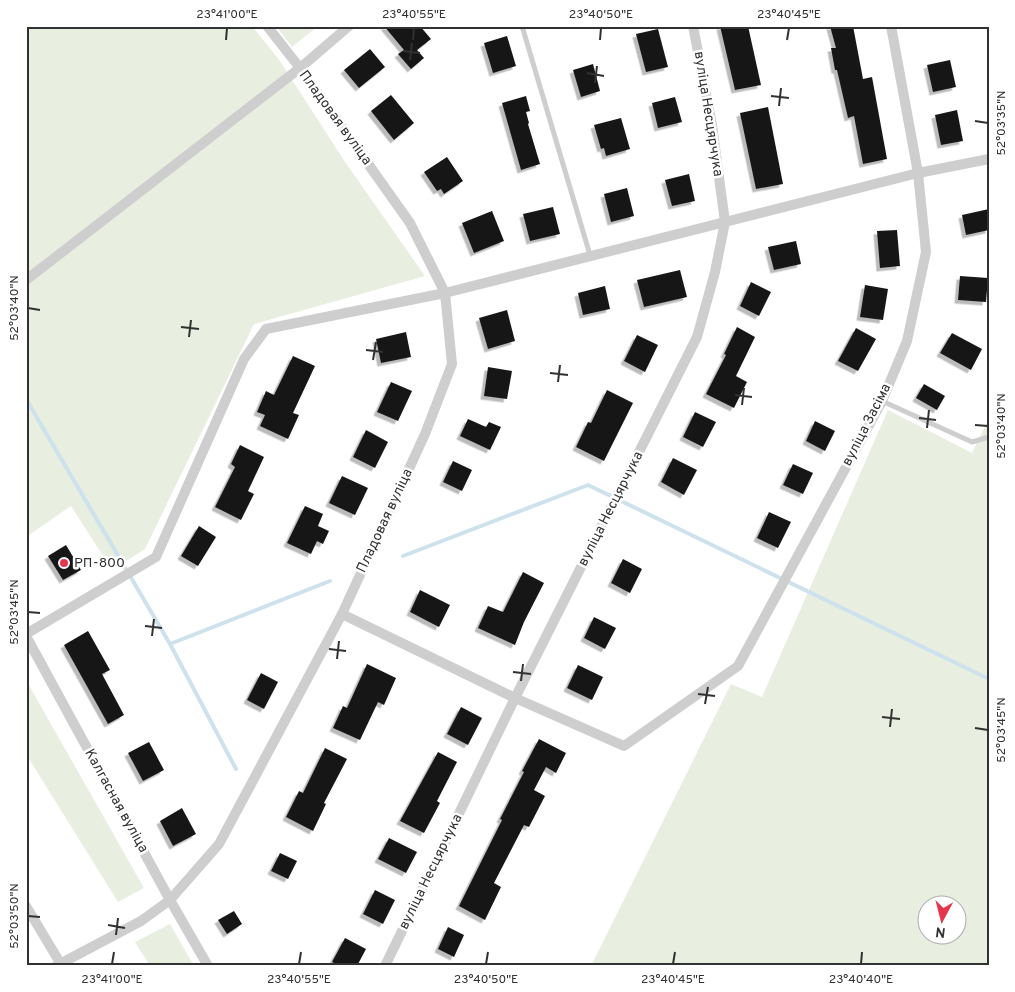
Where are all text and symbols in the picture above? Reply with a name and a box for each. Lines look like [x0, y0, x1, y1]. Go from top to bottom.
text: 23°41'00"E [196, 7, 258, 23]
text: 23°40'55"E [382, 7, 446, 23]
text: 23°40'50"E [569, 7, 633, 23]
text: 23°40'45"E [757, 7, 821, 23]
street label: вуліца Несцярчука [690, 50, 726, 178]
street label: Пладовая вуліца [295, 67, 375, 169]
text: 52°03'35"N [994, 90, 1010, 156]
text: 52°03'40"N [7, 275, 23, 341]
street label: вуліца Засіма [839, 381, 895, 469]
text: 52°03'40"N [994, 393, 1010, 459]
street label: вуліца Несцярчука [575, 449, 647, 569]
street label: Пладовая вуліца [353, 466, 417, 576]
place label: РП-800 [74, 555, 125, 572]
marker: РП-800 [58, 557, 70, 569]
text: 52°03'45"N [7, 579, 23, 645]
text: 52°03'45"N [994, 697, 1010, 763]
street label: Калгасная вуліца [80, 746, 152, 856]
street label: вуліца Несцярчука [396, 811, 466, 933]
text: 52°03'50"N [7, 883, 23, 949]
north arrow [918, 894, 968, 944]
text: N [935, 922, 947, 940]
text: 23°41'00"E [81, 972, 143, 988]
text: 23°40'55"E [267, 972, 331, 988]
text: 23°40'50"E [454, 972, 518, 988]
text: 23°40'45"E [641, 972, 705, 988]
text: 23°40'40"E [829, 972, 893, 988]

